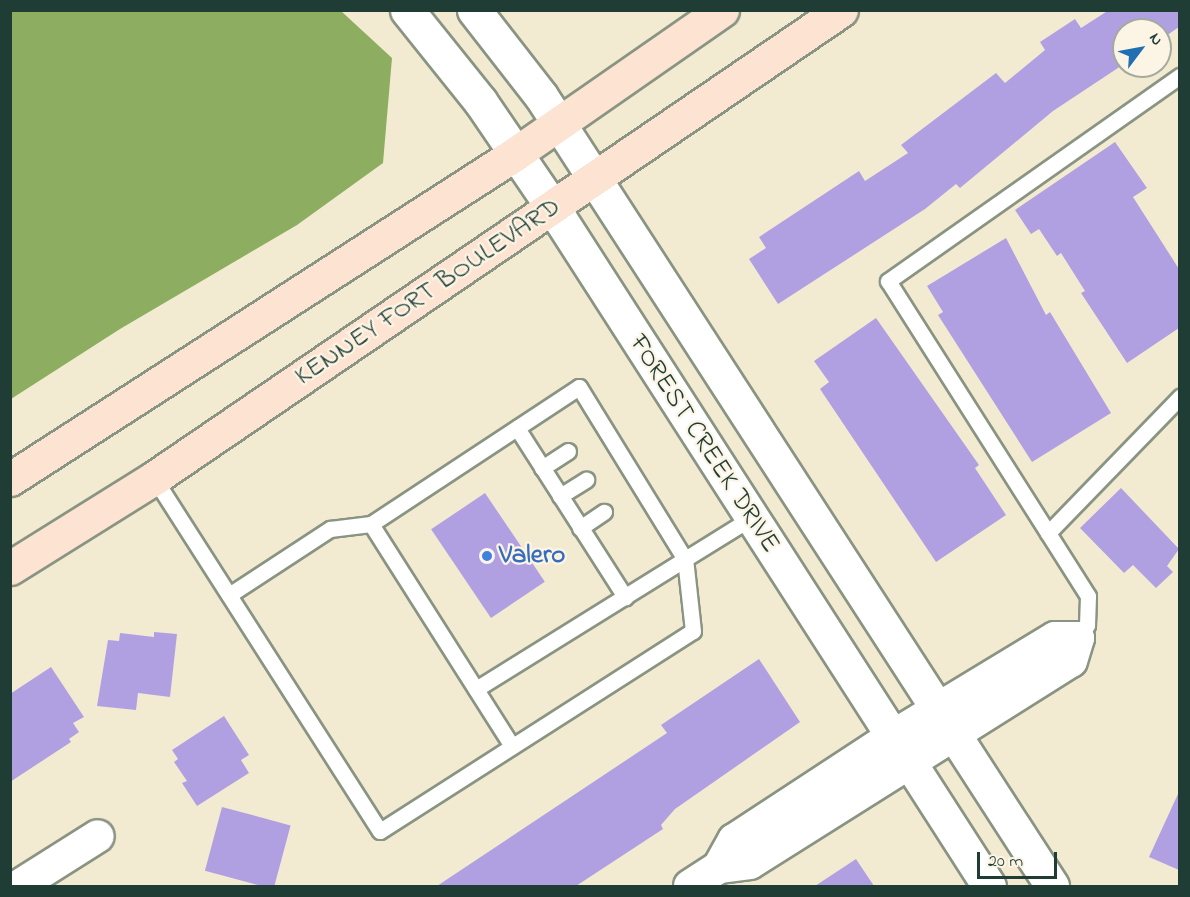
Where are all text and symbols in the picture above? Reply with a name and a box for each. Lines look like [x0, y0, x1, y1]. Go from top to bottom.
north arrow [1112, 18, 1172, 78]
text: N [1143, 29, 1169, 50]
street label: KENNEY FORT BOULEVARD [289, 191, 567, 393]
street label: FOREST CREEK DRIVE [621, 329, 787, 559]
place label: Valero [499, 540, 565, 572]
marker: Valero [480, 549, 494, 563]
scale bar [980, 840, 1060, 878]
text: 20 m [988, 849, 1023, 875]

